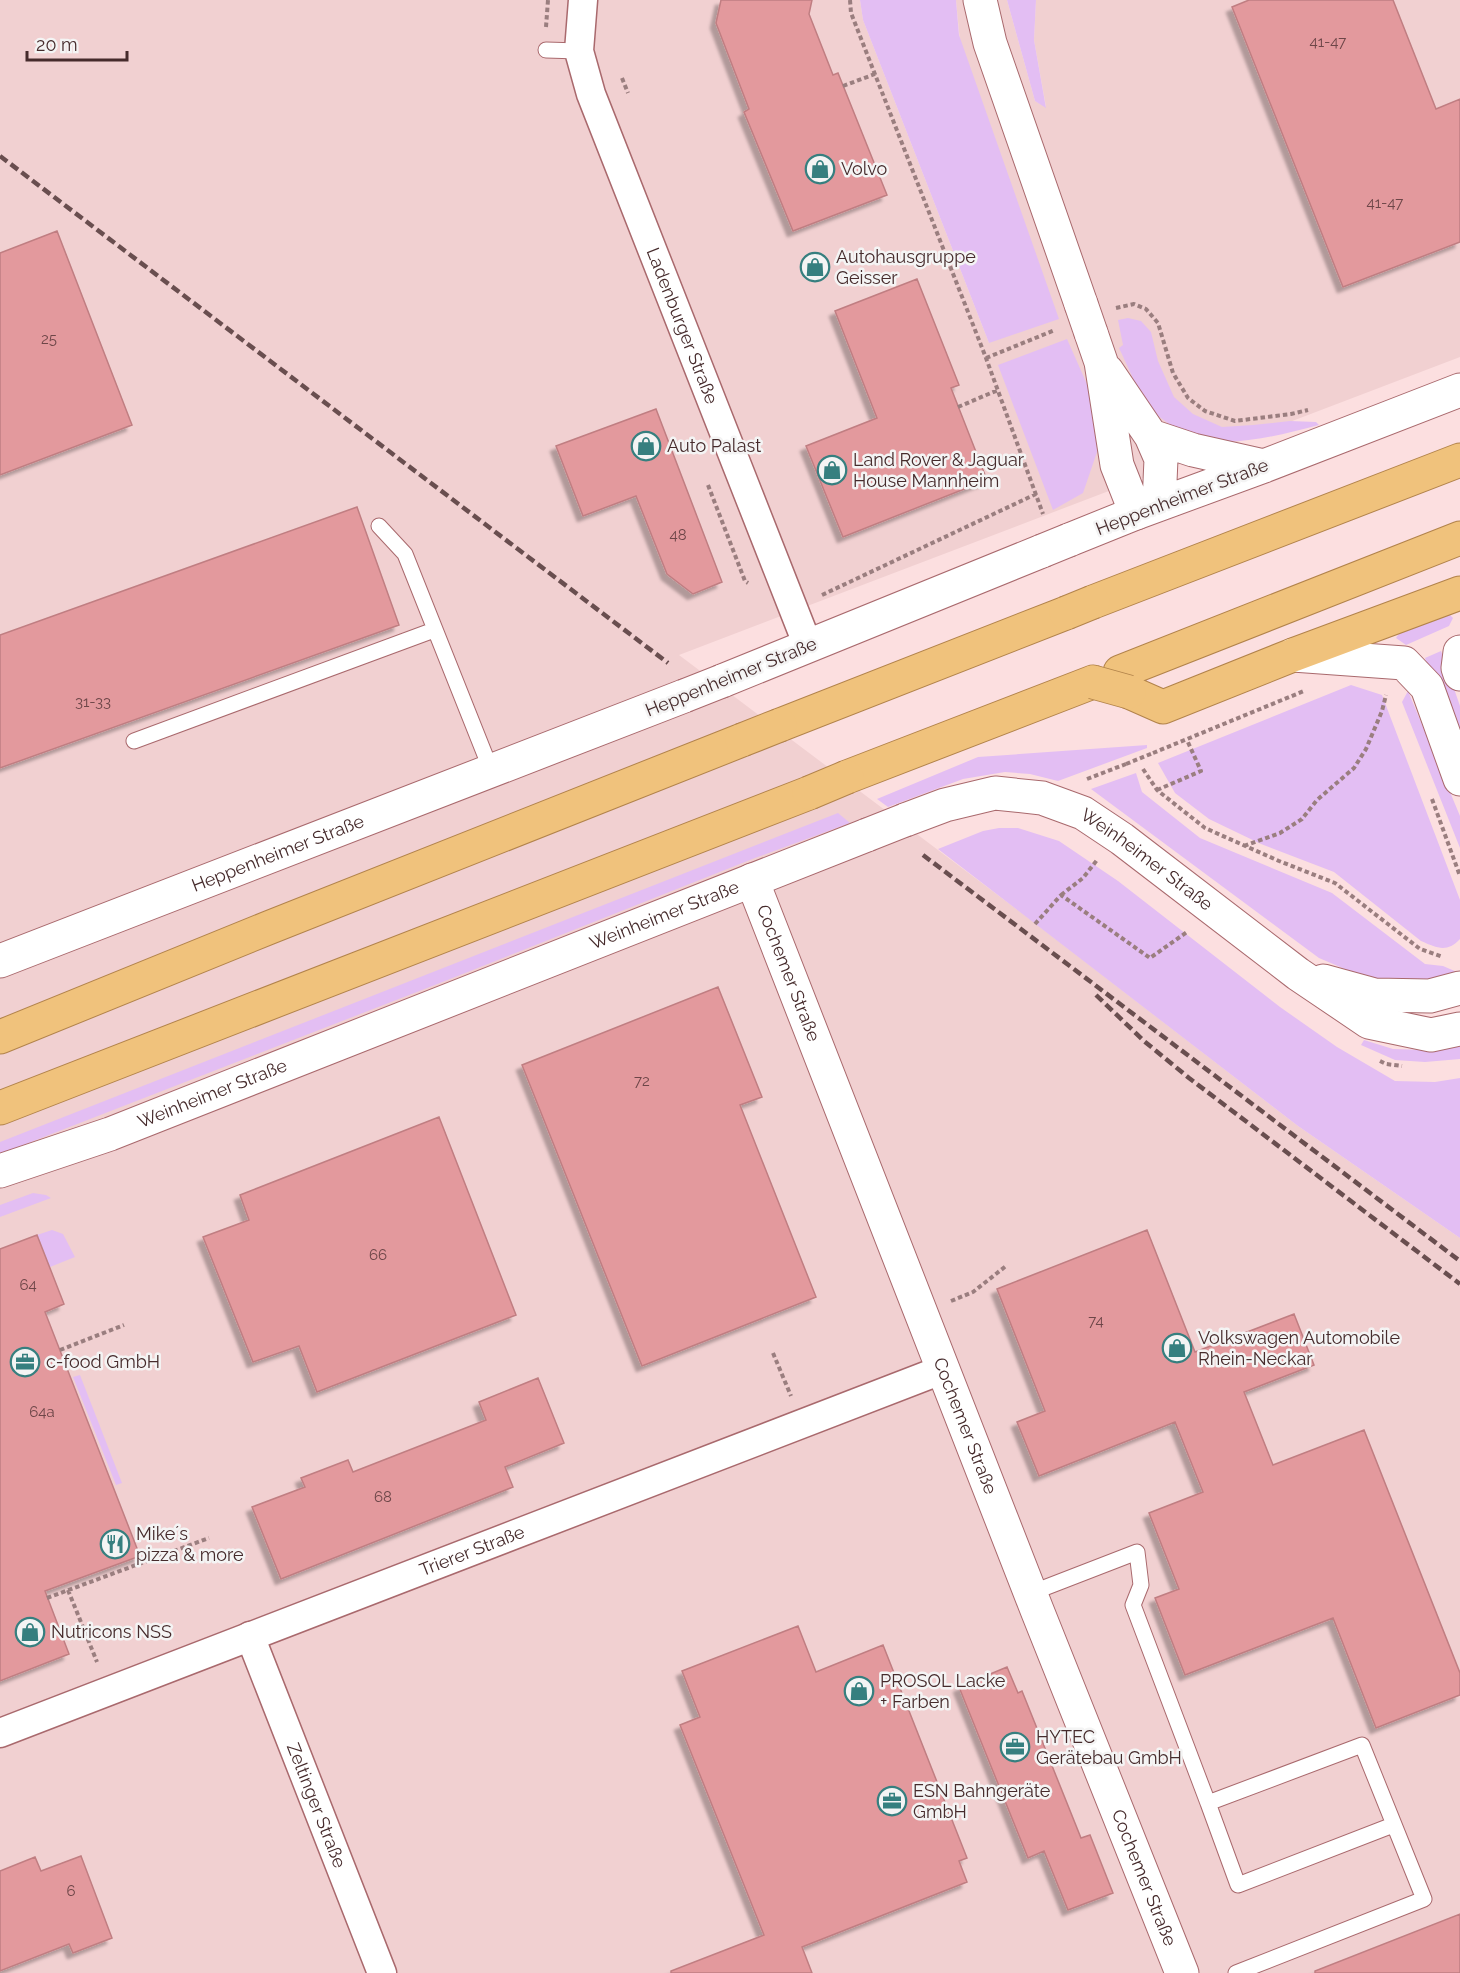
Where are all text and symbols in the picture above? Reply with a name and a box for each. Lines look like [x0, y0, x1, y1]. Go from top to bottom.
scale bar [27, 24, 128, 62]
house number: 41-47 [1310, 33, 1346, 51]
text: 20 m [36, 34, 78, 55]
shop icon: Volvo [804, 153, 836, 185]
place label: Volvo [841, 158, 888, 179]
house number: 41-47 [1367, 194, 1403, 212]
street label: Ladenburger Straße [642, 245, 723, 407]
place label: Autohausgruppe Geisser [836, 246, 976, 288]
shop icon: Autohausgruppe Geisser [799, 251, 831, 283]
house number: 25 [41, 330, 57, 348]
shop icon: Auto Palast [630, 430, 662, 462]
place label: Auto Palast [667, 435, 761, 456]
place label: Land Rover & Jaguar House Mannheim [853, 449, 1025, 491]
shop icon: Land Rover & Jaguar House Mannheim [816, 454, 848, 486]
street label: Heppenheimer Straße [1093, 454, 1271, 539]
house number: 48 [669, 526, 687, 544]
street label: Heppenheimer Straße [642, 632, 820, 721]
house number: 31-33 [75, 693, 111, 711]
street label: Weinheimer Straße [1077, 804, 1217, 915]
street label: Heppenheimer Straße [189, 810, 367, 896]
street label: Weinheimer Straße [586, 876, 742, 954]
street label: Cochemer Straße [753, 902, 825, 1045]
street label: Weinheimer Straße [134, 1054, 290, 1132]
house number: 72 [634, 1072, 650, 1090]
house number: 66 [369, 1246, 387, 1264]
house number: 64 [19, 1276, 37, 1294]
house number: 74 [1088, 1312, 1104, 1330]
place label: Volkswagen Automobile Rhein-Neckar [1198, 1327, 1401, 1369]
shop icon: Volkswagen Automobile Rhein-Neckar [1161, 1332, 1193, 1364]
office icon: c-food GmbH [9, 1346, 41, 1378]
place label: c-food GmbH [46, 1351, 160, 1372]
street label: Cochemer Straße [929, 1354, 1002, 1497]
house number: 64a [29, 1403, 55, 1421]
house number: 68 [374, 1488, 392, 1506]
street label: Trierer Straße [417, 1521, 528, 1580]
place label: Mike´s pizza & more [136, 1523, 244, 1565]
restaurant icon: Mike´s pizza & more [99, 1528, 131, 1560]
shop icon: Nutricons NSS [14, 1616, 46, 1648]
place label: Nutricons NSS [51, 1621, 172, 1642]
place label: PROSOL Lacke + Farben [880, 1670, 1006, 1712]
shop icon: PROSOL Lacke + Farben [843, 1675, 875, 1707]
place label: HYTEC Gerätebau GmbH [1036, 1726, 1182, 1768]
office icon: HYTEC Gerätebau GmbH [999, 1731, 1031, 1763]
street label: Zeltinger Straße [283, 1740, 351, 1871]
place label: ESN Bahngeräte GmbH [913, 1780, 1051, 1822]
office icon: ESN Bahngeräte GmbH [876, 1785, 908, 1817]
street label: Cochemer Straße [1108, 1806, 1181, 1949]
house number: 6 [66, 1882, 76, 1900]

